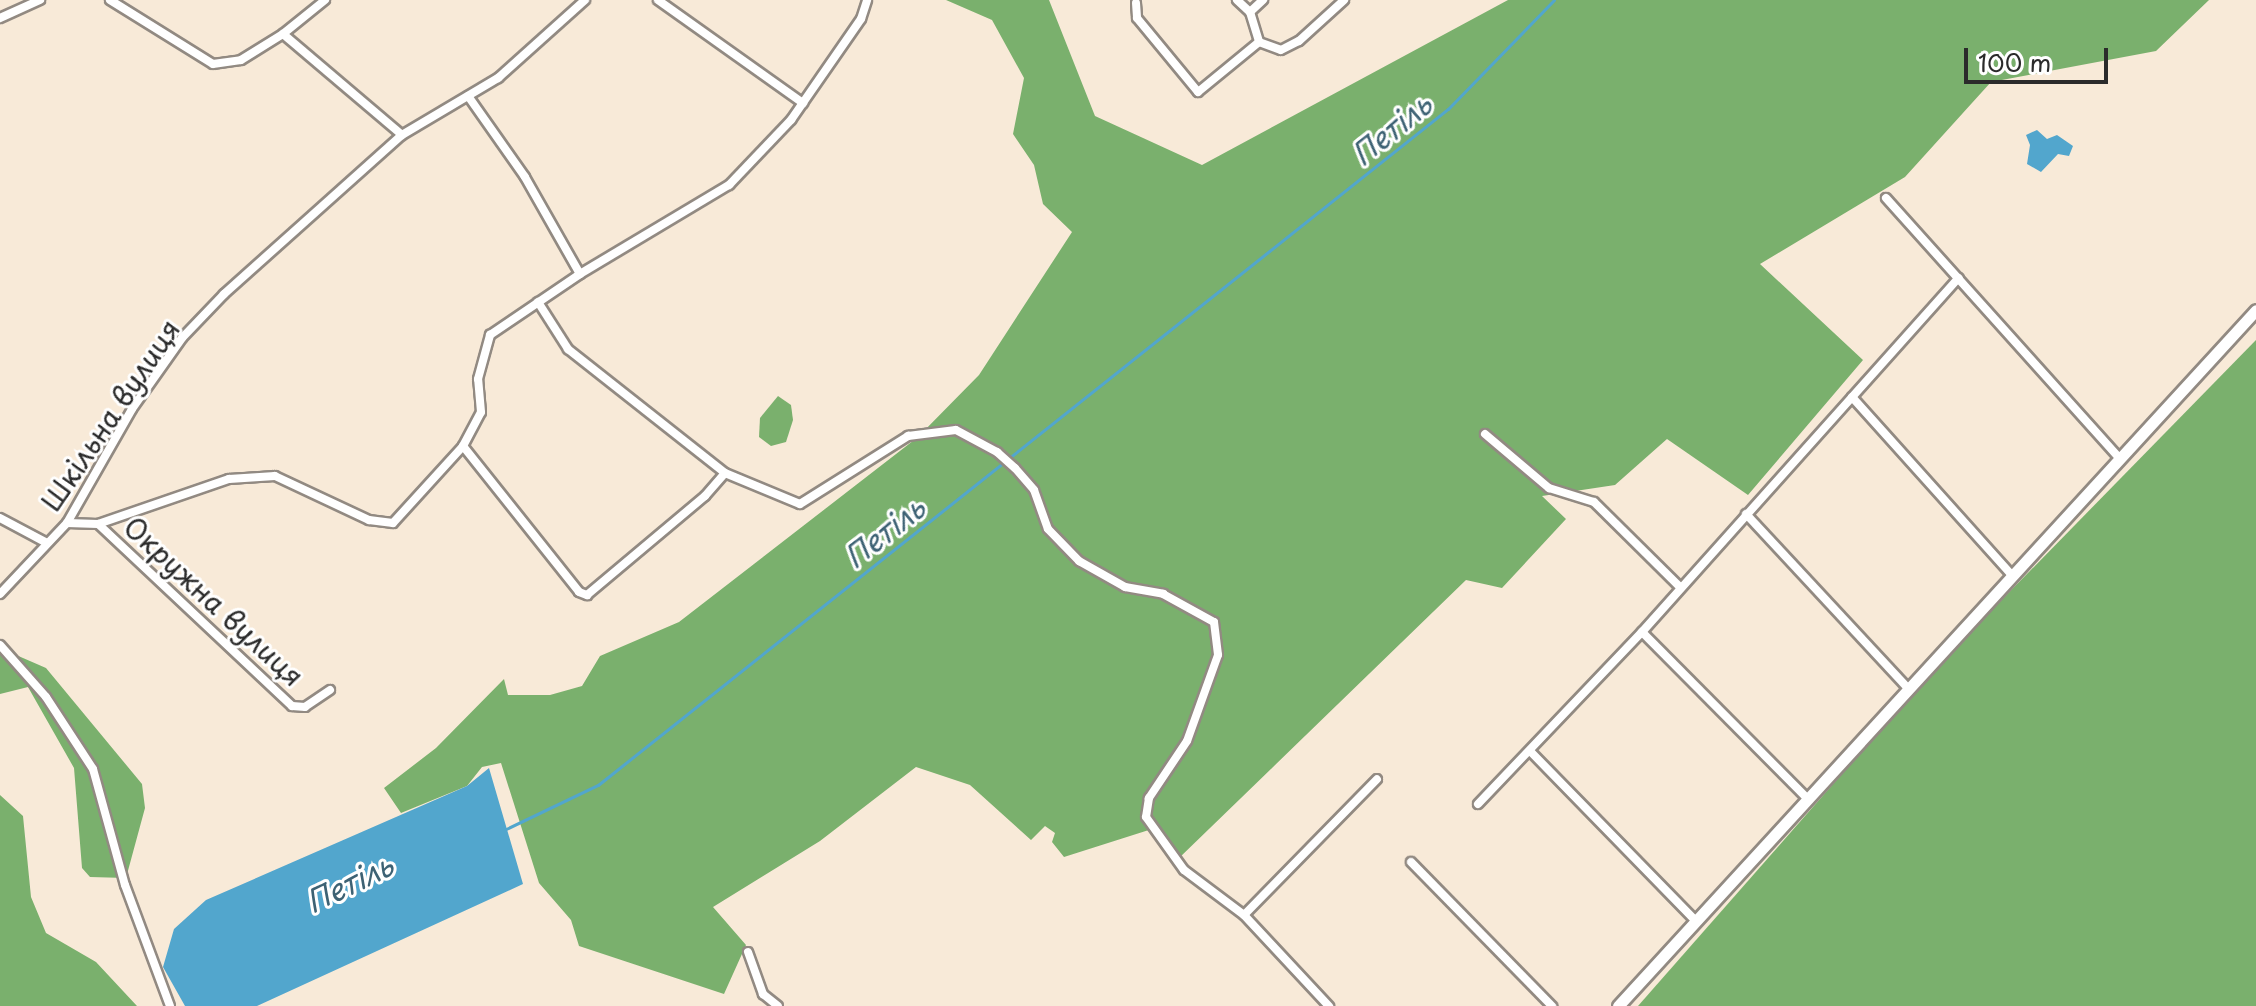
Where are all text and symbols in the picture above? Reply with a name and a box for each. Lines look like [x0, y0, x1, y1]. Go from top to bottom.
scale bar [1968, 32, 2112, 82]
text: 100 m [1978, 44, 2051, 80]
water label: Петіль [1344, 86, 1438, 172]
street label: Шкільна вулиця [33, 312, 187, 518]
water label: Петіль [836, 489, 932, 575]
street label: Окружна вулиця [116, 508, 312, 694]
water label: Петіль [300, 847, 398, 919]

